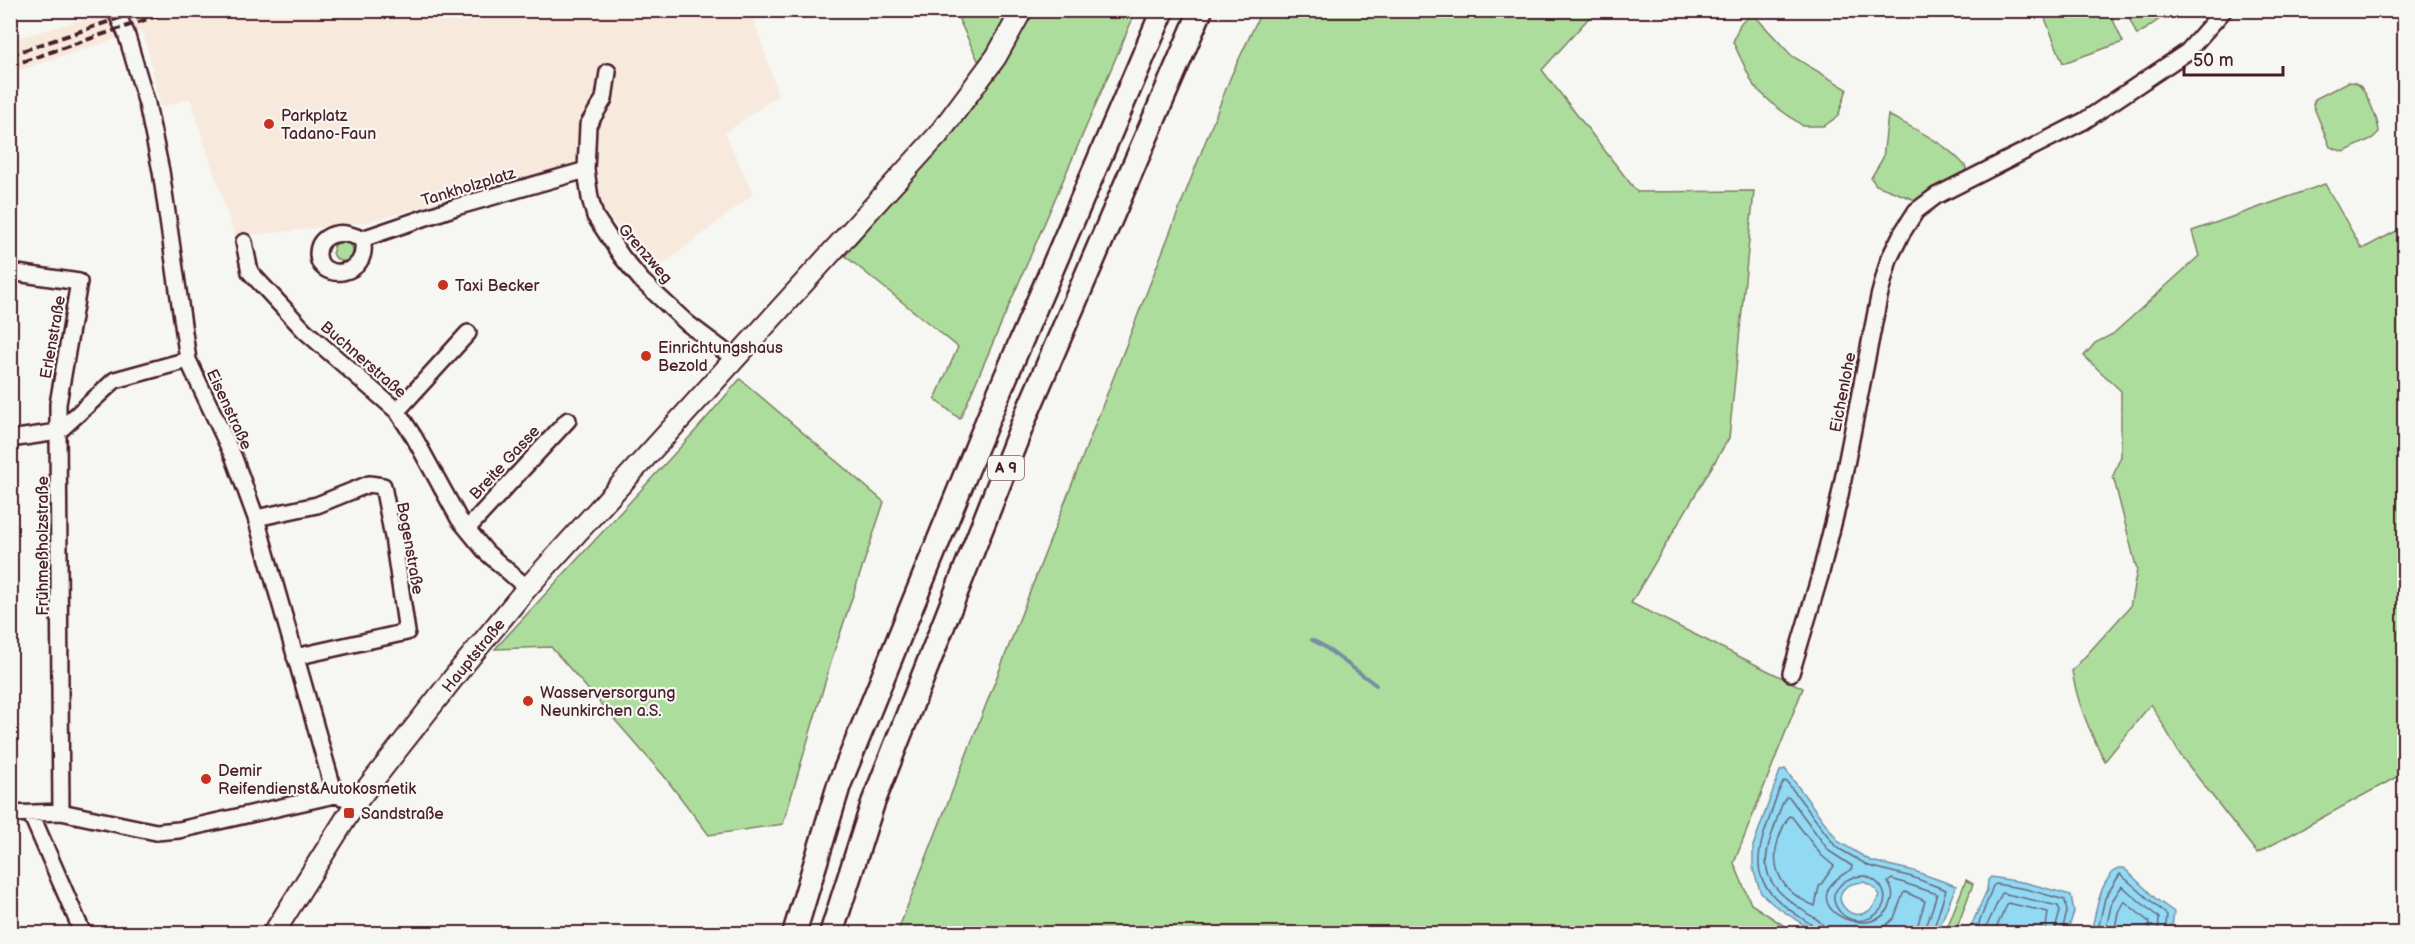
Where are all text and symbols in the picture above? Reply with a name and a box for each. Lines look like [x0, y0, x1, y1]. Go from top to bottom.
scale bar [2184, 39, 2283, 77]
text: 50 m [2193, 50, 2234, 71]
place label: Parkplatz Tadano-Faun [281, 107, 376, 144]
marker: Parkplatz Tadano-Faun [262, 117, 276, 131]
street label: Tankholzplatz [419, 164, 518, 211]
street label: Grenzweg [614, 220, 676, 288]
place label: Taxi Becker [455, 277, 540, 296]
marker: Taxi Becker [436, 278, 450, 292]
street label: Erlenstraße [37, 294, 70, 380]
street label: Buchnerstraße [316, 318, 410, 403]
place label: Einrichtungshaus Bezold [658, 339, 783, 376]
marker: Einrichtungshaus Bezold [639, 349, 653, 363]
street label: Eichenlohe [1826, 350, 1861, 434]
street label: Eisenstraße [202, 366, 256, 453]
street label: Breite Gasse [466, 422, 545, 504]
road number: A 9 [988, 456, 1024, 480]
street label: Frühmeßholzstraße [34, 476, 53, 616]
street label: Bogenstraße [392, 501, 427, 596]
street label: Hauptstraße [439, 615, 510, 697]
place label: Wasserversorgung Neunkirchen a.S. [540, 684, 675, 721]
marker: Wasserversorgung Neunkirchen a.S. [521, 694, 535, 708]
place label: Demir Reifendienst&Autokosmetik [218, 762, 416, 799]
marker: Demir Reifendienst&Autokosmetik [199, 772, 213, 786]
place label: Sandstraße [361, 805, 444, 824]
marker: Sandstraße [342, 806, 356, 820]

